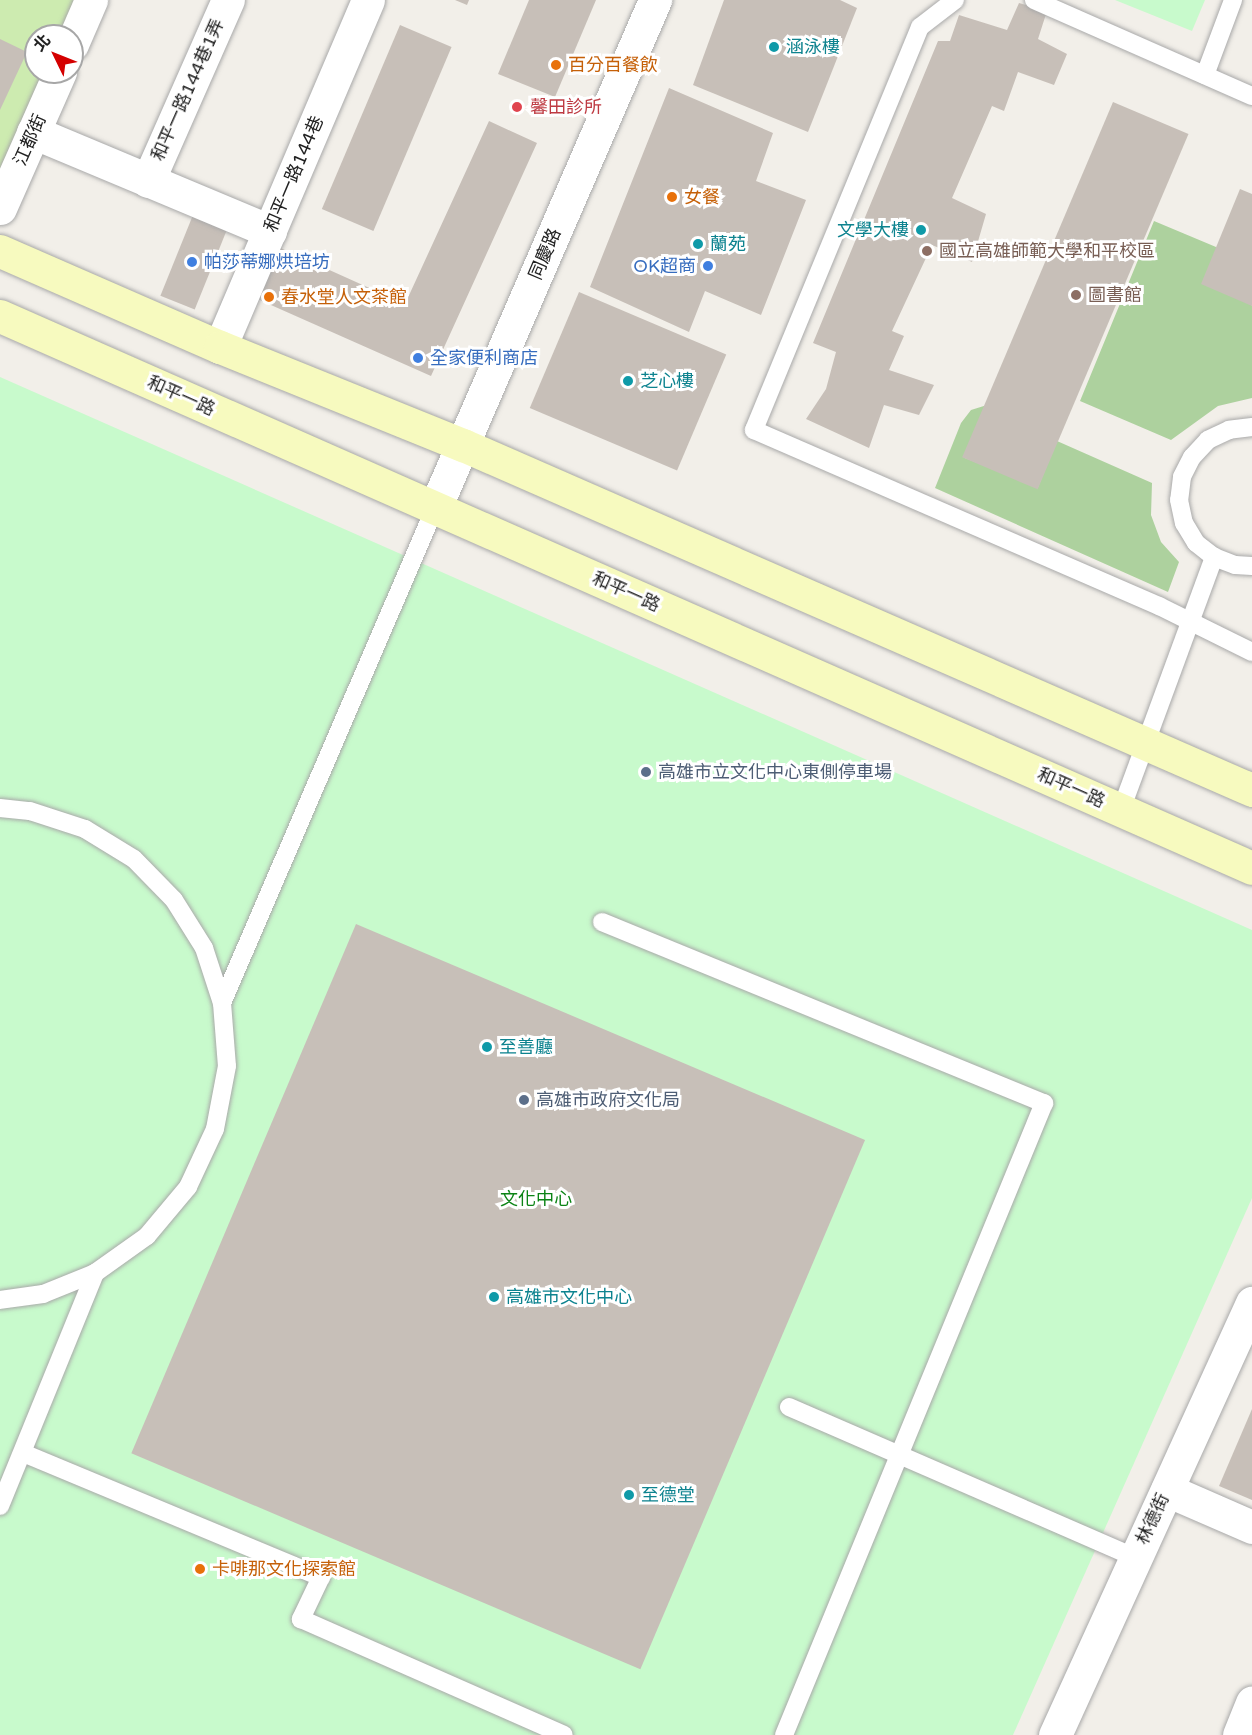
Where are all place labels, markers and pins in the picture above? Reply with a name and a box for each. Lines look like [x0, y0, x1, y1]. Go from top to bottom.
place label: 涵泳樓 [786, 36, 840, 58]
marker: 涵泳樓 [767, 40, 781, 54]
place label: 百分百餐飲 [568, 54, 658, 76]
marker: 百分百餐飲 [549, 58, 563, 72]
place label: 馨田診所 [530, 96, 602, 118]
marker: 馨田診所 [508, 98, 526, 116]
place label: 女餐 [684, 186, 720, 208]
marker: 女餐 [665, 190, 679, 204]
place label: 文學大樓 [837, 219, 909, 241]
marker: 文學大樓 [914, 223, 928, 237]
place label: 蘭苑 [710, 233, 746, 255]
marker: 蘭苑 [691, 237, 705, 251]
place label: 國立高雄師範大學和平校區 [939, 240, 1155, 262]
marker: 國立高雄師範大學和平校區 [920, 244, 934, 258]
place label: 帕莎蒂娜烘培坊 [204, 251, 330, 273]
marker: 帕莎蒂娜烘培坊 [185, 255, 199, 269]
place label: OK超商 [633, 255, 696, 277]
marker: OK超商 [701, 259, 715, 273]
place label: 圖書館 [1088, 284, 1142, 306]
place label: 春水堂人文茶館 [281, 286, 407, 308]
marker: 圖書館 [1069, 288, 1083, 302]
marker: 春水堂人文茶館 [262, 290, 276, 304]
place label: 全家便利商店 [430, 347, 538, 369]
marker: 全家便利商店 [411, 351, 425, 365]
place label: 芝心樓 [640, 370, 694, 392]
marker: 芝心樓 [621, 374, 635, 388]
place label: 高雄市立文化中心東側停車場 [658, 761, 892, 783]
marker: 高雄市立文化中心東側停車場 [639, 765, 653, 779]
place label: 至善廳 [499, 1036, 553, 1058]
marker: 至善廳 [480, 1040, 494, 1054]
place label: 高雄市政府文化局 [536, 1089, 680, 1111]
marker: 高雄市政府文化局 [517, 1093, 531, 1107]
place label: 高雄市文化中心 [506, 1286, 632, 1308]
marker: 高雄市文化中心 [487, 1290, 501, 1304]
place label: 至德堂 [641, 1484, 695, 1506]
marker: 至德堂 [622, 1488, 636, 1502]
place label: 卡啡那文化探索館 [212, 1558, 356, 1580]
marker: 卡啡那文化探索館 [193, 1562, 207, 1576]

